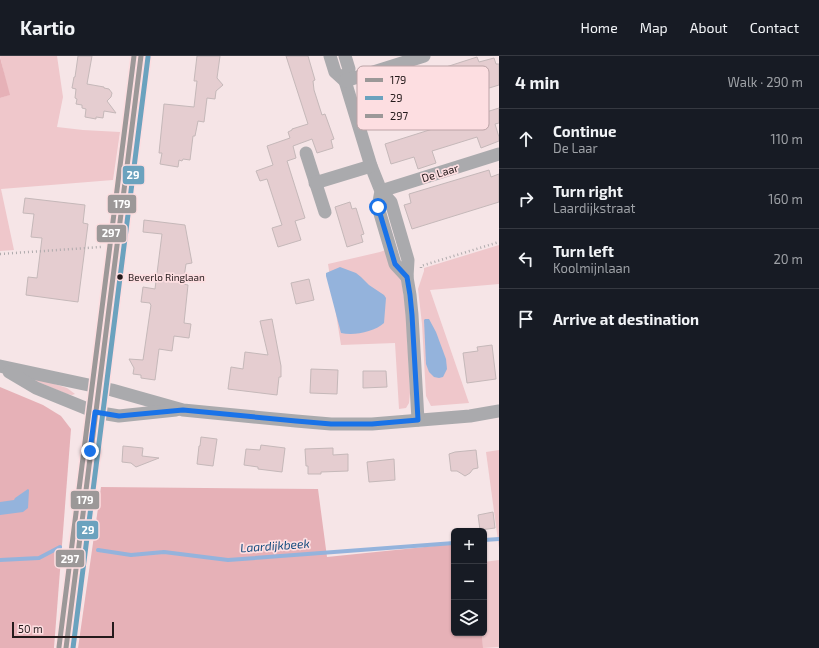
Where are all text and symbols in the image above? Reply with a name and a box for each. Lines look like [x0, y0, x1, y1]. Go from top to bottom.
text: Kartio [20, 16, 75, 39]
text: Home [581, 19, 618, 36]
text: Map [640, 19, 668, 36]
text: About [690, 19, 728, 36]
text: Contact [750, 19, 799, 36]
legend [357, 66, 489, 130]
text: 4 min [515, 72, 559, 92]
text: 179 [390, 73, 406, 86]
text: Walk · 290 m [728, 74, 803, 90]
text: 29 [390, 91, 402, 104]
text: 297 [390, 109, 408, 122]
text: Continue [553, 122, 616, 140]
icon: ahead [515, 128, 537, 150]
text: 110 m [771, 131, 803, 147]
text: De Laar [553, 140, 598, 156]
street label: De Laar [420, 161, 460, 184]
line badge: 29 [122, 165, 145, 185]
text: 29 [127, 168, 139, 181]
text: Turn right [553, 182, 623, 200]
icon: right [515, 188, 537, 210]
text: 160 m [768, 191, 803, 207]
line badge: 179 [107, 194, 137, 214]
text: 179 [113, 197, 131, 210]
route start [369, 198, 387, 216]
text: Laardijkstraat [553, 200, 636, 216]
line badge: 297 [96, 224, 127, 243]
text: 297 [102, 226, 121, 239]
text: Turn left [553, 242, 614, 260]
icon: left [515, 248, 537, 270]
text: 20 m [774, 251, 803, 267]
text: Koolmijnlaan [553, 260, 630, 276]
place label: Beverlo Ringlaan [128, 271, 205, 283]
marker: Beverlo Ringlaan [115, 272, 125, 282]
icon: arrive [515, 308, 537, 330]
text: Arrive at destination [553, 310, 699, 328]
route end [81, 442, 99, 460]
line badge: 179 [70, 490, 100, 510]
text: 179 [76, 493, 94, 506]
line badge: 29 [76, 520, 99, 540]
text: 29 [82, 523, 94, 536]
map controls [451, 528, 487, 636]
button: + [451, 528, 487, 564]
water label: Laardijkbeek [240, 536, 310, 555]
line badge: 297 [55, 549, 85, 568]
text: 297 [61, 552, 80, 565]
button: − [451, 564, 487, 600]
button: layers [451, 600, 487, 636]
scale bar [12, 620, 114, 639]
text: 50 m [18, 622, 43, 635]

